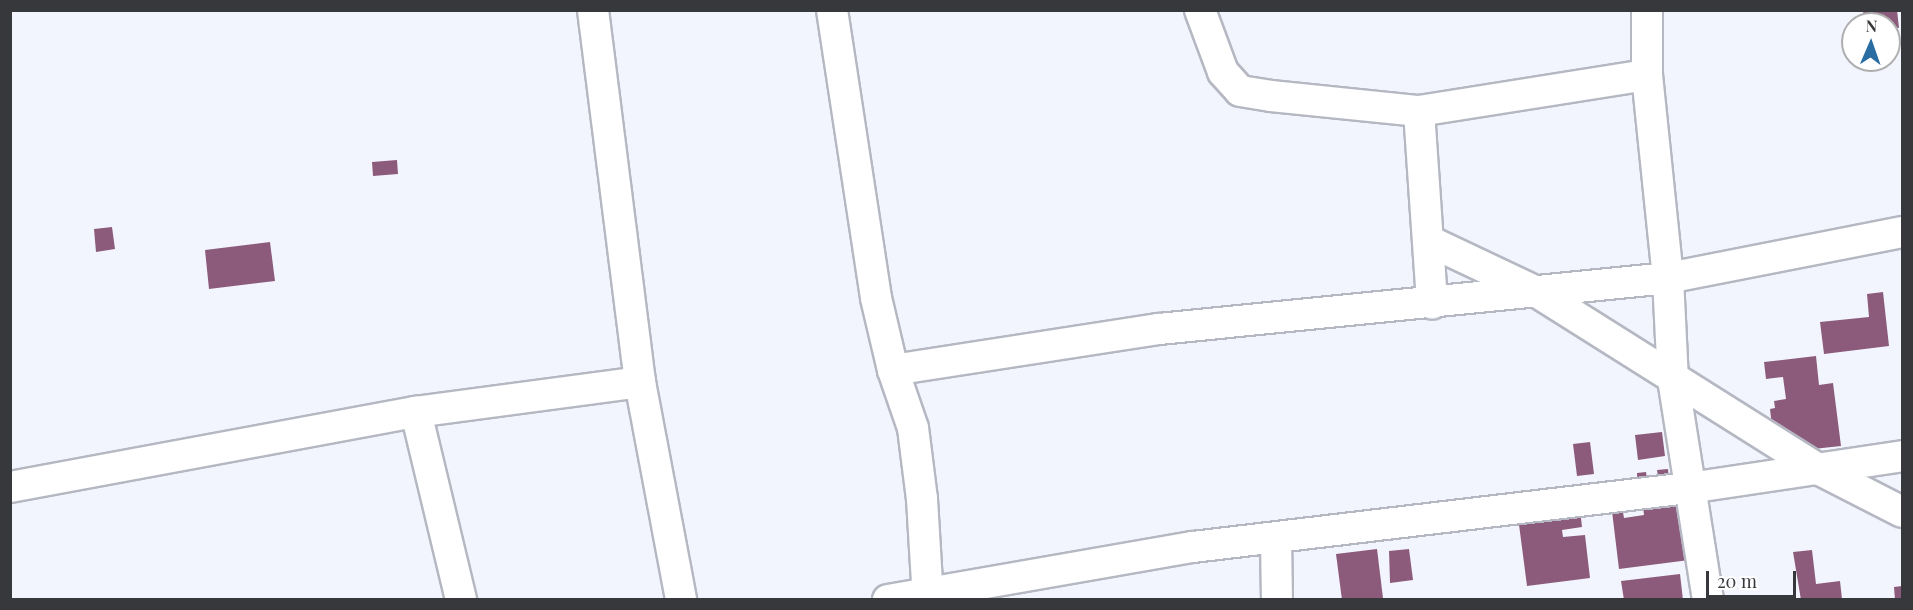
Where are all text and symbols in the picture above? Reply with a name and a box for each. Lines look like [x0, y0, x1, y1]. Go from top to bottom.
north arrow [1841, 12, 1901, 72]
text: N [1865, 15, 1878, 36]
scale bar [1709, 559, 1799, 597]
text: 20 m [1717, 569, 1757, 593]

